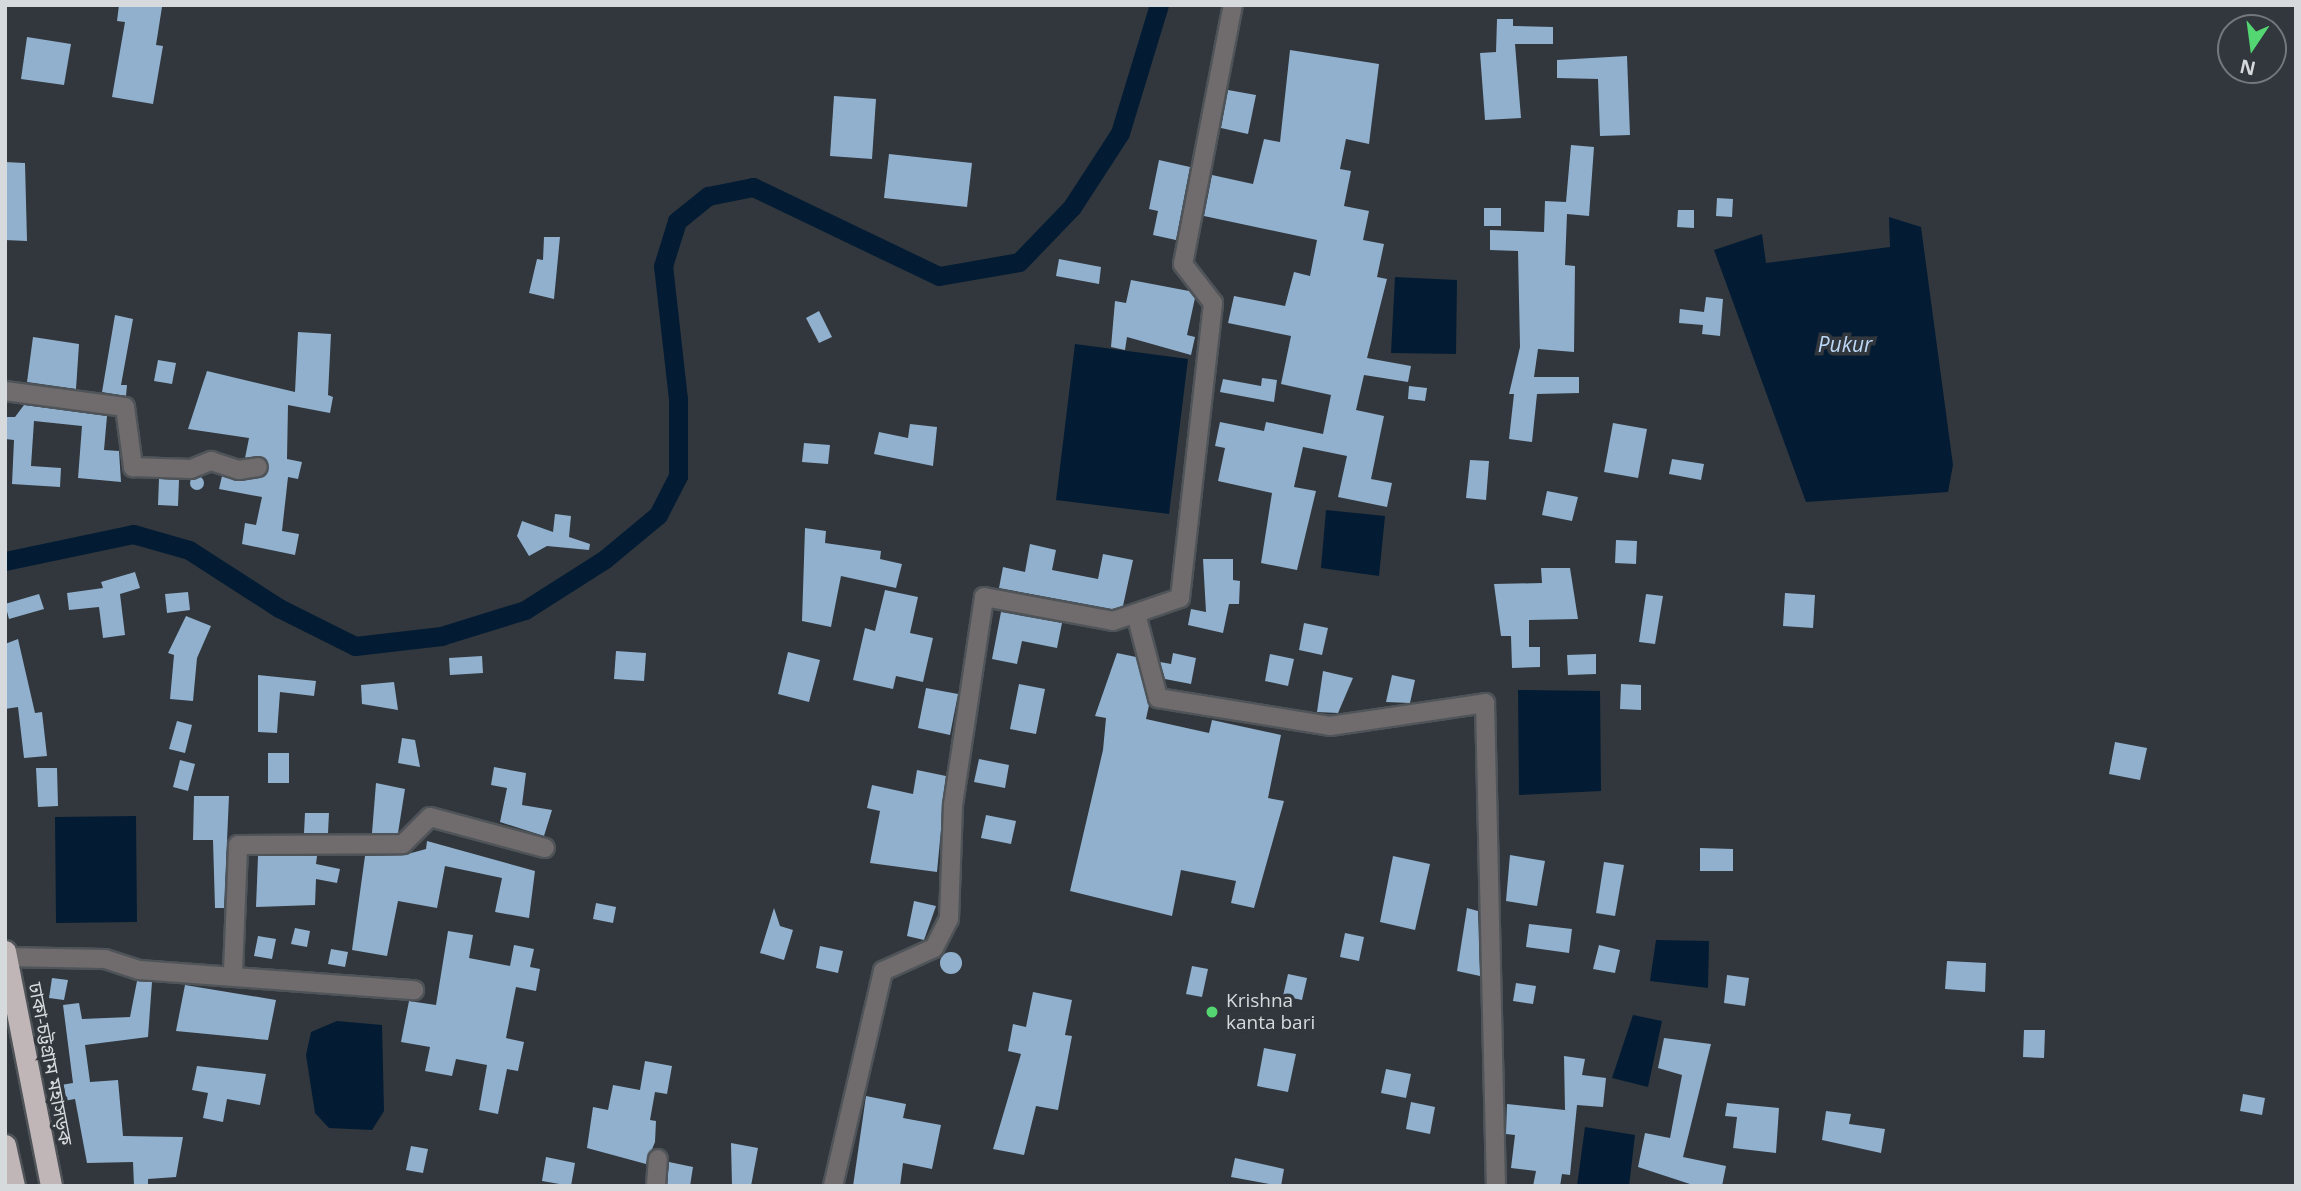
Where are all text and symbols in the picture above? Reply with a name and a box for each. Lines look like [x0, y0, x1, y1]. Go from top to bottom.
north arrow [2217, 14, 2287, 84]
text: N [2237, 53, 2258, 82]
water label: Pukur [1818, 331, 1872, 357]
street label: ঢাকা-চট্টগ্রাম মহাসড়ক [23, 981, 77, 1147]
place label: Krishna kanta bari [1226, 990, 1315, 1034]
marker: Krishna kanta bari [1204, 1004, 1220, 1020]

